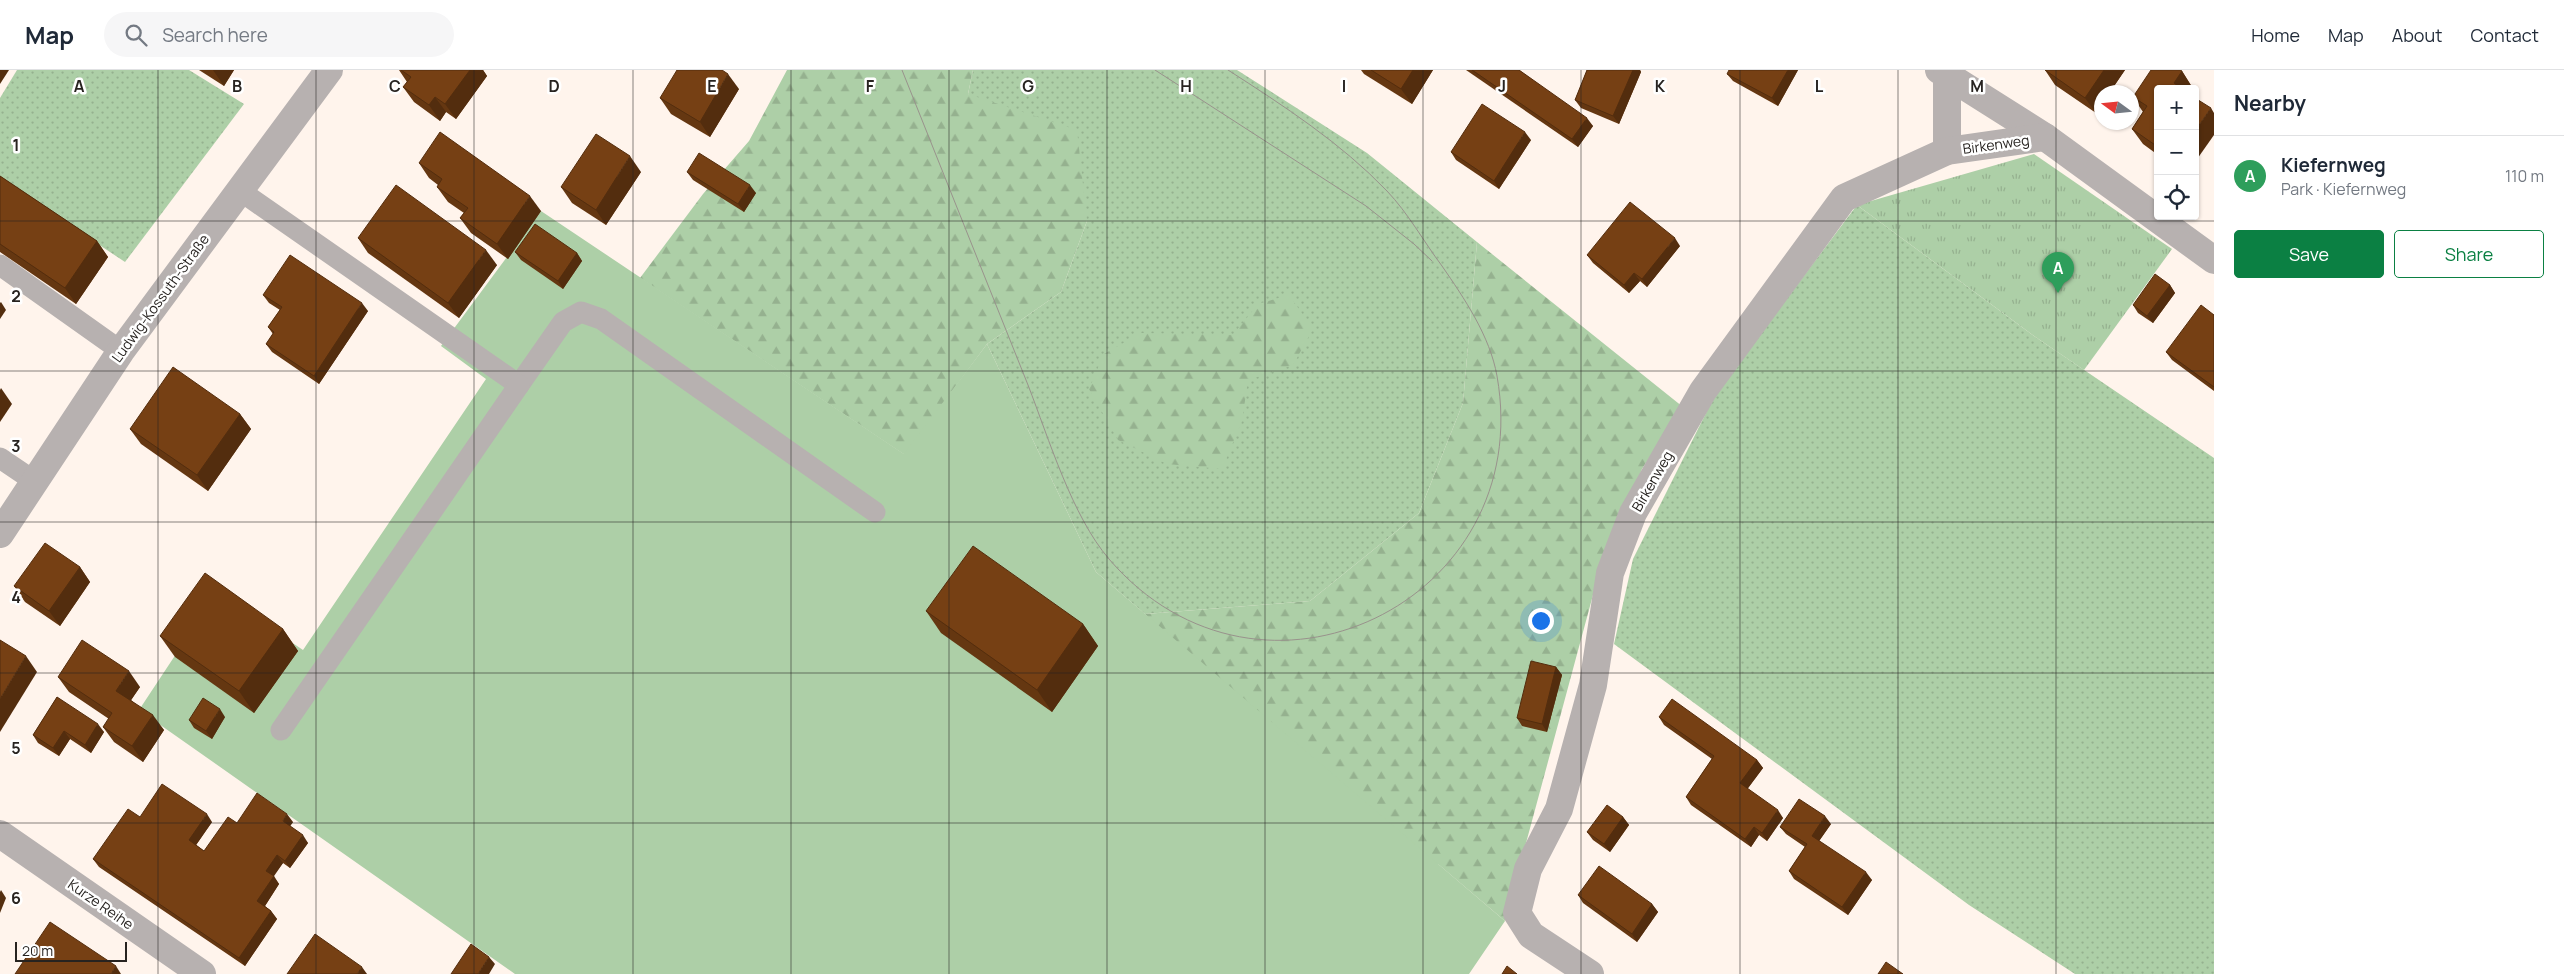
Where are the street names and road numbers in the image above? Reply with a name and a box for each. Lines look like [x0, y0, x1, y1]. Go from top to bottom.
street label: Birkenweg [1962, 130, 2030, 158]
street label: Ludwig-Kossuth-Straße [107, 230, 213, 366]
street label: Birkenweg [1627, 447, 1677, 515]
street label: Kurze Reihe [65, 874, 137, 934]

